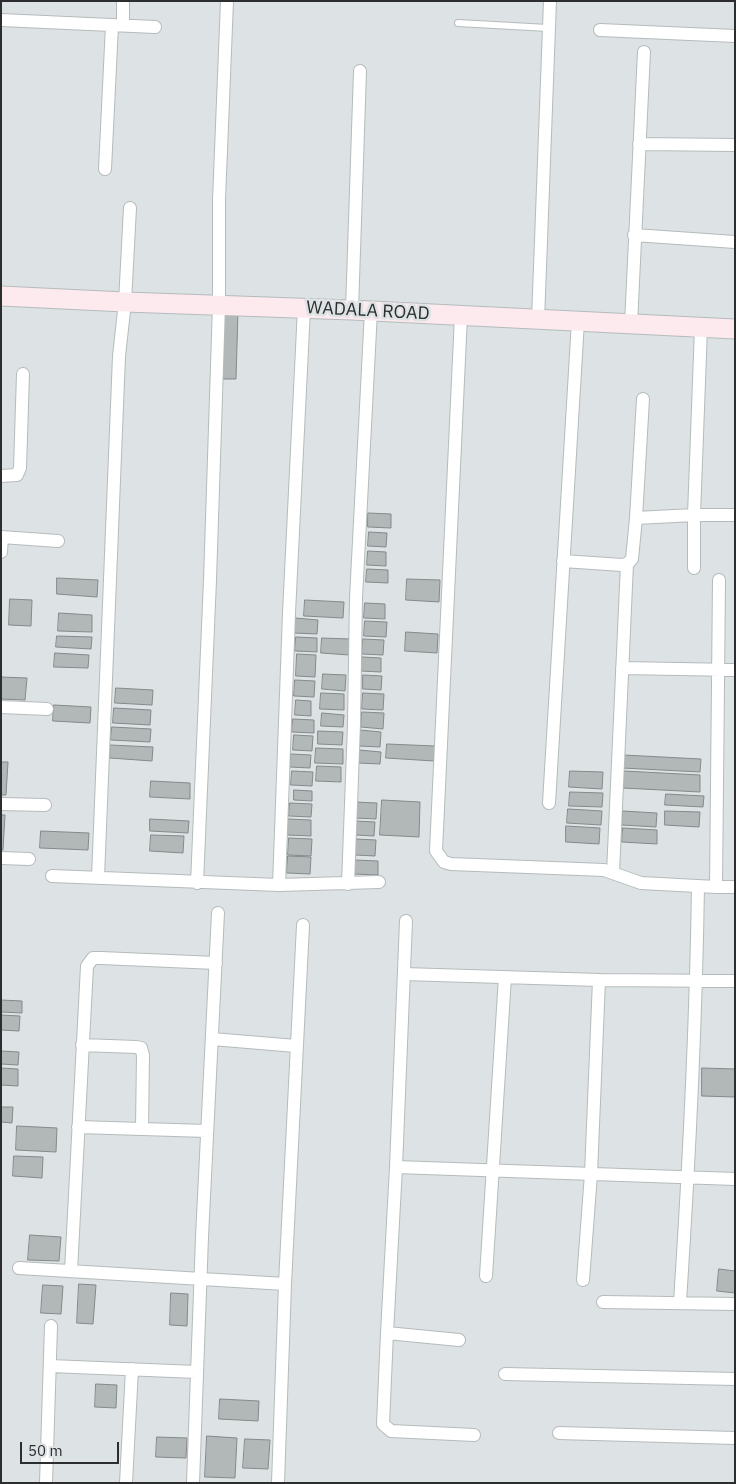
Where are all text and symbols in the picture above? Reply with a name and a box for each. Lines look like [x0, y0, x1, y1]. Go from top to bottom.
street label: WADALA ROAD [306, 297, 430, 325]
scale bar [22, 1432, 121, 1464]
text: 50 m [28, 1441, 63, 1460]

